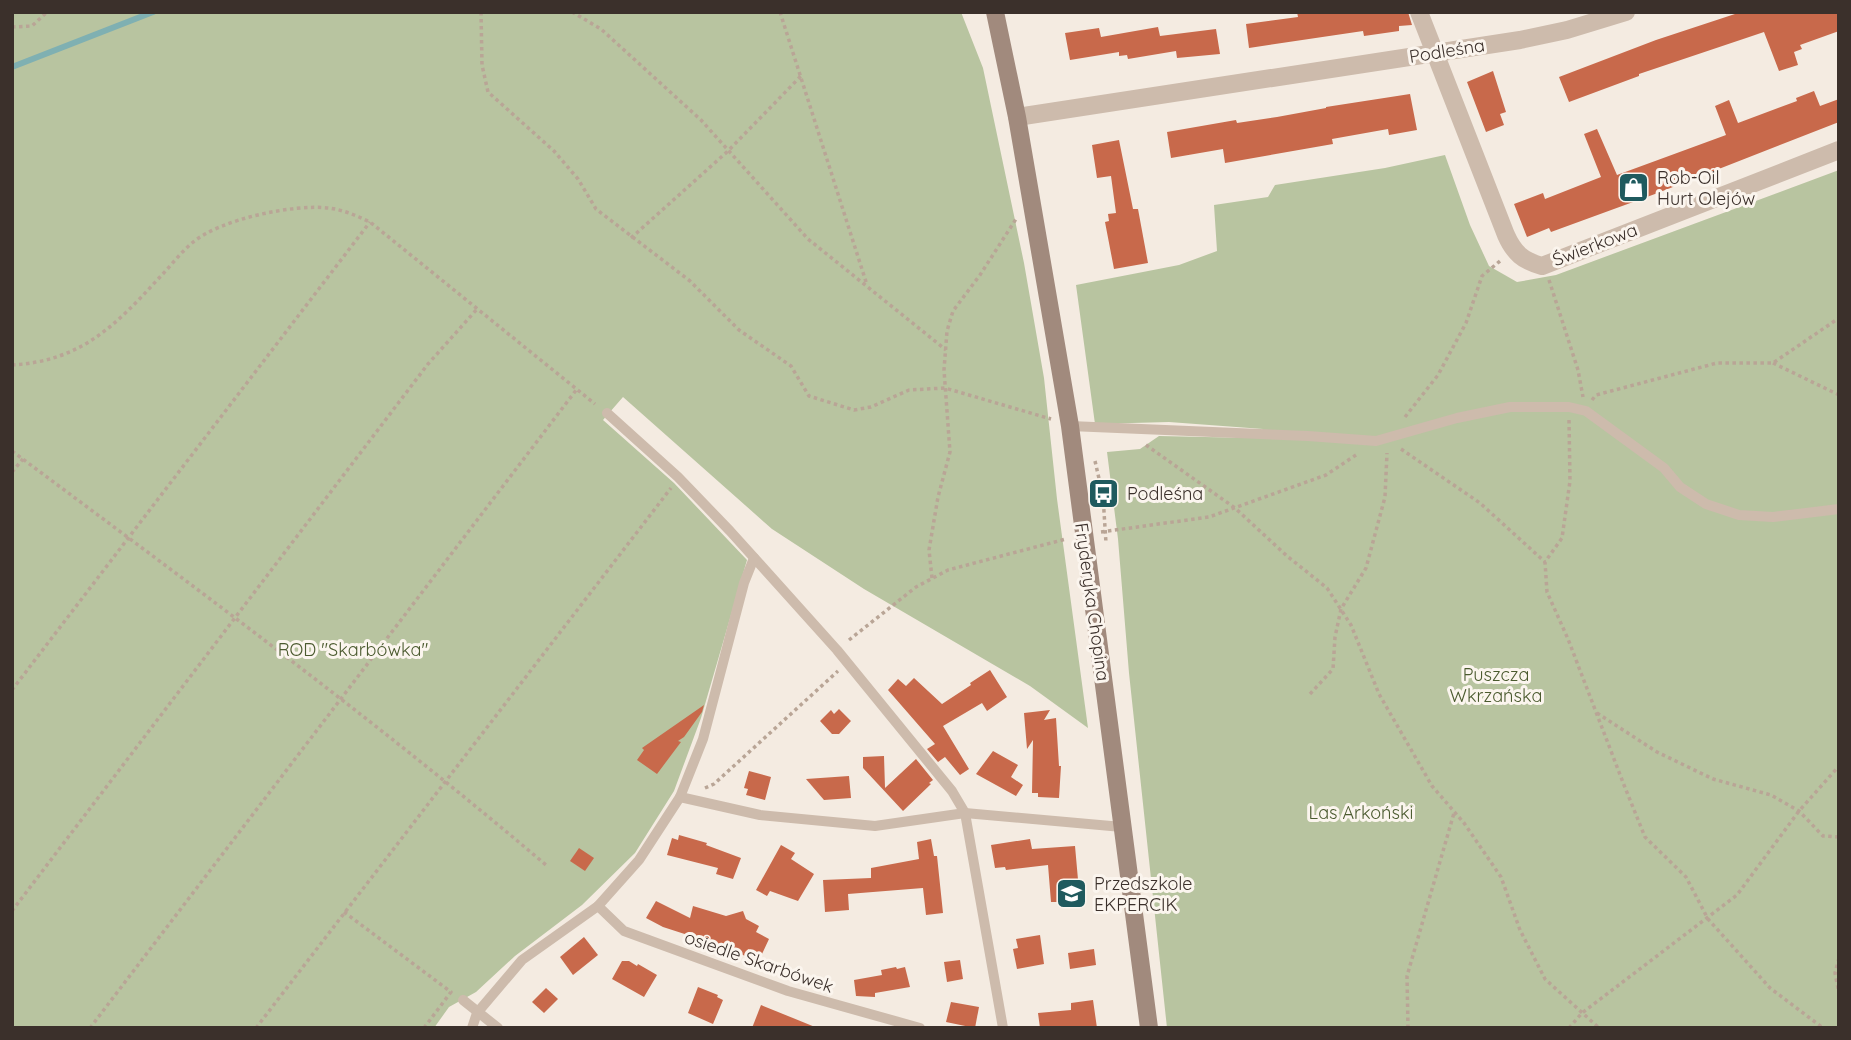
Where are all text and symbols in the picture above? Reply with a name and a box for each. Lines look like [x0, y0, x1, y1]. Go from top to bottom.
street label: Podleśna [1407, 33, 1486, 68]
place label: Rob-Oil Hurt Olejów [1657, 166, 1755, 210]
shop icon: Rob-Oil Hurt Olejów [1617, 171, 1651, 205]
street label: Świerkowa [1549, 218, 1641, 271]
bus stop icon: Podleśna [1087, 477, 1121, 511]
place label: Podleśna [1127, 482, 1203, 505]
street label: Fryderyka Chopina [1070, 521, 1115, 683]
park label: ROD "Skarbówka" [278, 638, 428, 661]
park label: Puszcza Wkrzańska [1450, 663, 1542, 707]
park label: Las Arkoński [1309, 801, 1413, 824]
place label: Przedszkole EKPERCIK [1094, 872, 1192, 916]
school or university icon: Przedszkole EKPERCIK [1054, 877, 1088, 911]
street label: osiedle Skarbówek [682, 925, 837, 998]

